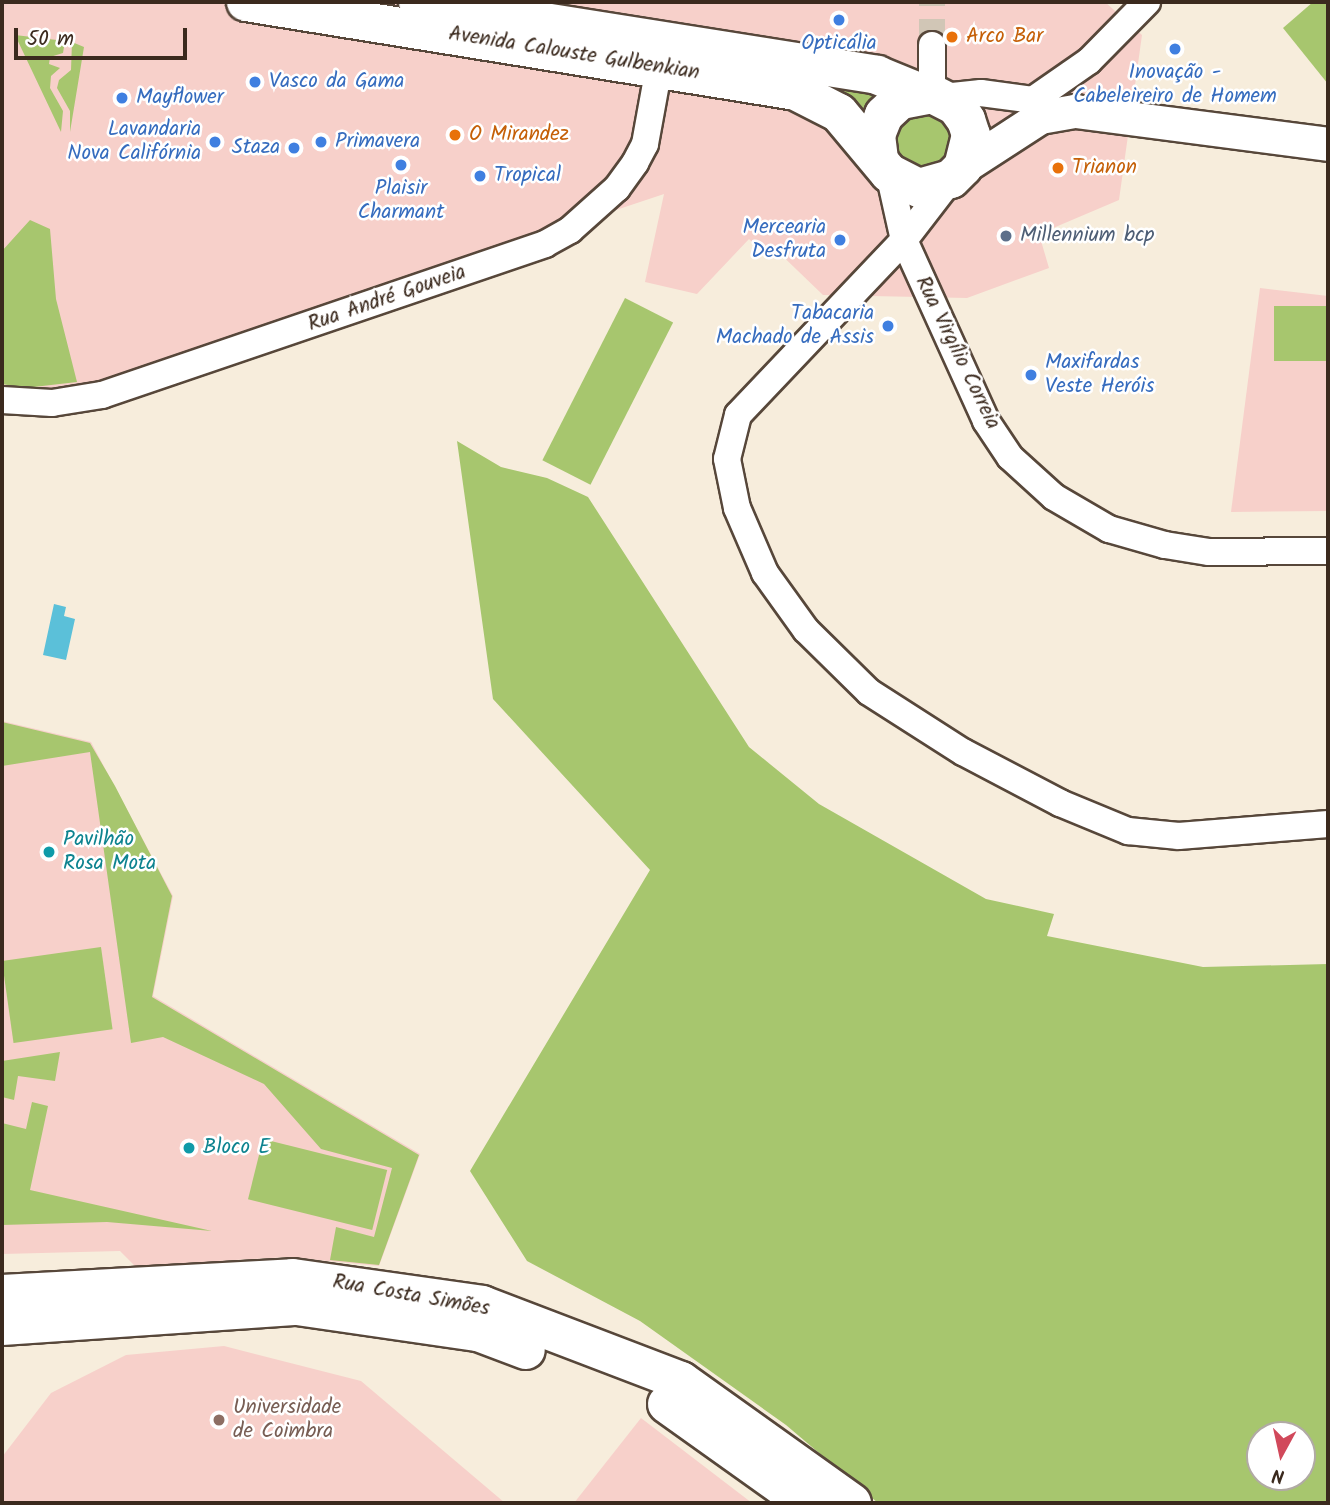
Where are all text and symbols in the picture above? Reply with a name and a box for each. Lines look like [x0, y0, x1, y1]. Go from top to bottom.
marker: Opticália [831, 12, 847, 28]
scale bar [18, 14, 191, 58]
street label: Avenida Calouste Gulbenkian [447, 22, 701, 86]
text: 50 m [27, 23, 74, 56]
place label: Arco Bar [966, 24, 1043, 50]
marker: Arco Bar [944, 29, 960, 45]
place label: Opticália [801, 31, 877, 57]
marker: Inovação - Cabeleireiro de Homem [1167, 41, 1183, 57]
place label: Inovação - Cabeleireiro de Homem [1073, 60, 1277, 110]
place label: Vasco da Gama [269, 69, 404, 95]
marker: Vasco da Gama [247, 74, 263, 90]
place label: Mayflower [136, 85, 224, 111]
marker: Mayflower [114, 90, 130, 106]
place label: Lavandaria Nova Califórnia [67, 117, 201, 167]
place label: O Mirandez [469, 122, 569, 148]
marker: O Mirandez [447, 127, 463, 143]
place label: Primavera [335, 129, 420, 155]
marker: Lavandaria Nova Califórnia [207, 134, 223, 150]
marker: Primavera [313, 134, 329, 150]
place label: Staza [232, 135, 280, 161]
marker: Staza [286, 140, 302, 156]
place label: Trianon [1072, 155, 1137, 181]
marker: Plaisir Charmant [393, 157, 409, 173]
marker: Trianon [1050, 160, 1066, 176]
place label: Tropical [494, 163, 561, 189]
marker: Tropical [472, 168, 488, 184]
place label: Plaisir Charmant [358, 176, 444, 226]
place label: Mercearia Desfruta [743, 215, 826, 265]
place label: Millennium bcp [1020, 223, 1154, 249]
marker: Millennium bcp [998, 228, 1014, 244]
marker: Mercearia Desfruta [832, 232, 848, 248]
street label: Rua André Gouveia [305, 260, 469, 338]
street label: Rua Virgílio Correia [909, 272, 1005, 434]
place label: Tabacaria Machado de Assis [716, 301, 874, 351]
marker: Tabacaria Machado de Assis [880, 318, 896, 334]
place label: Maxifardas Veste Heróis [1045, 350, 1154, 400]
marker: Maxifardas Veste Heróis [1023, 367, 1039, 383]
place label: Pavilhão Rosa Mota [63, 827, 156, 877]
marker: Pavilhão Rosa Mota [41, 844, 57, 860]
place label: Bloco E [203, 1135, 271, 1161]
marker: Bloco E [181, 1140, 197, 1156]
street label: Rua Costa Simões [331, 1270, 491, 1322]
place label: Universidade de Coimbra [233, 1395, 341, 1445]
marker: Universidade de Coimbra [211, 1412, 227, 1428]
north arrow [1246, 1421, 1316, 1491]
text: N [1270, 1459, 1286, 1491]

